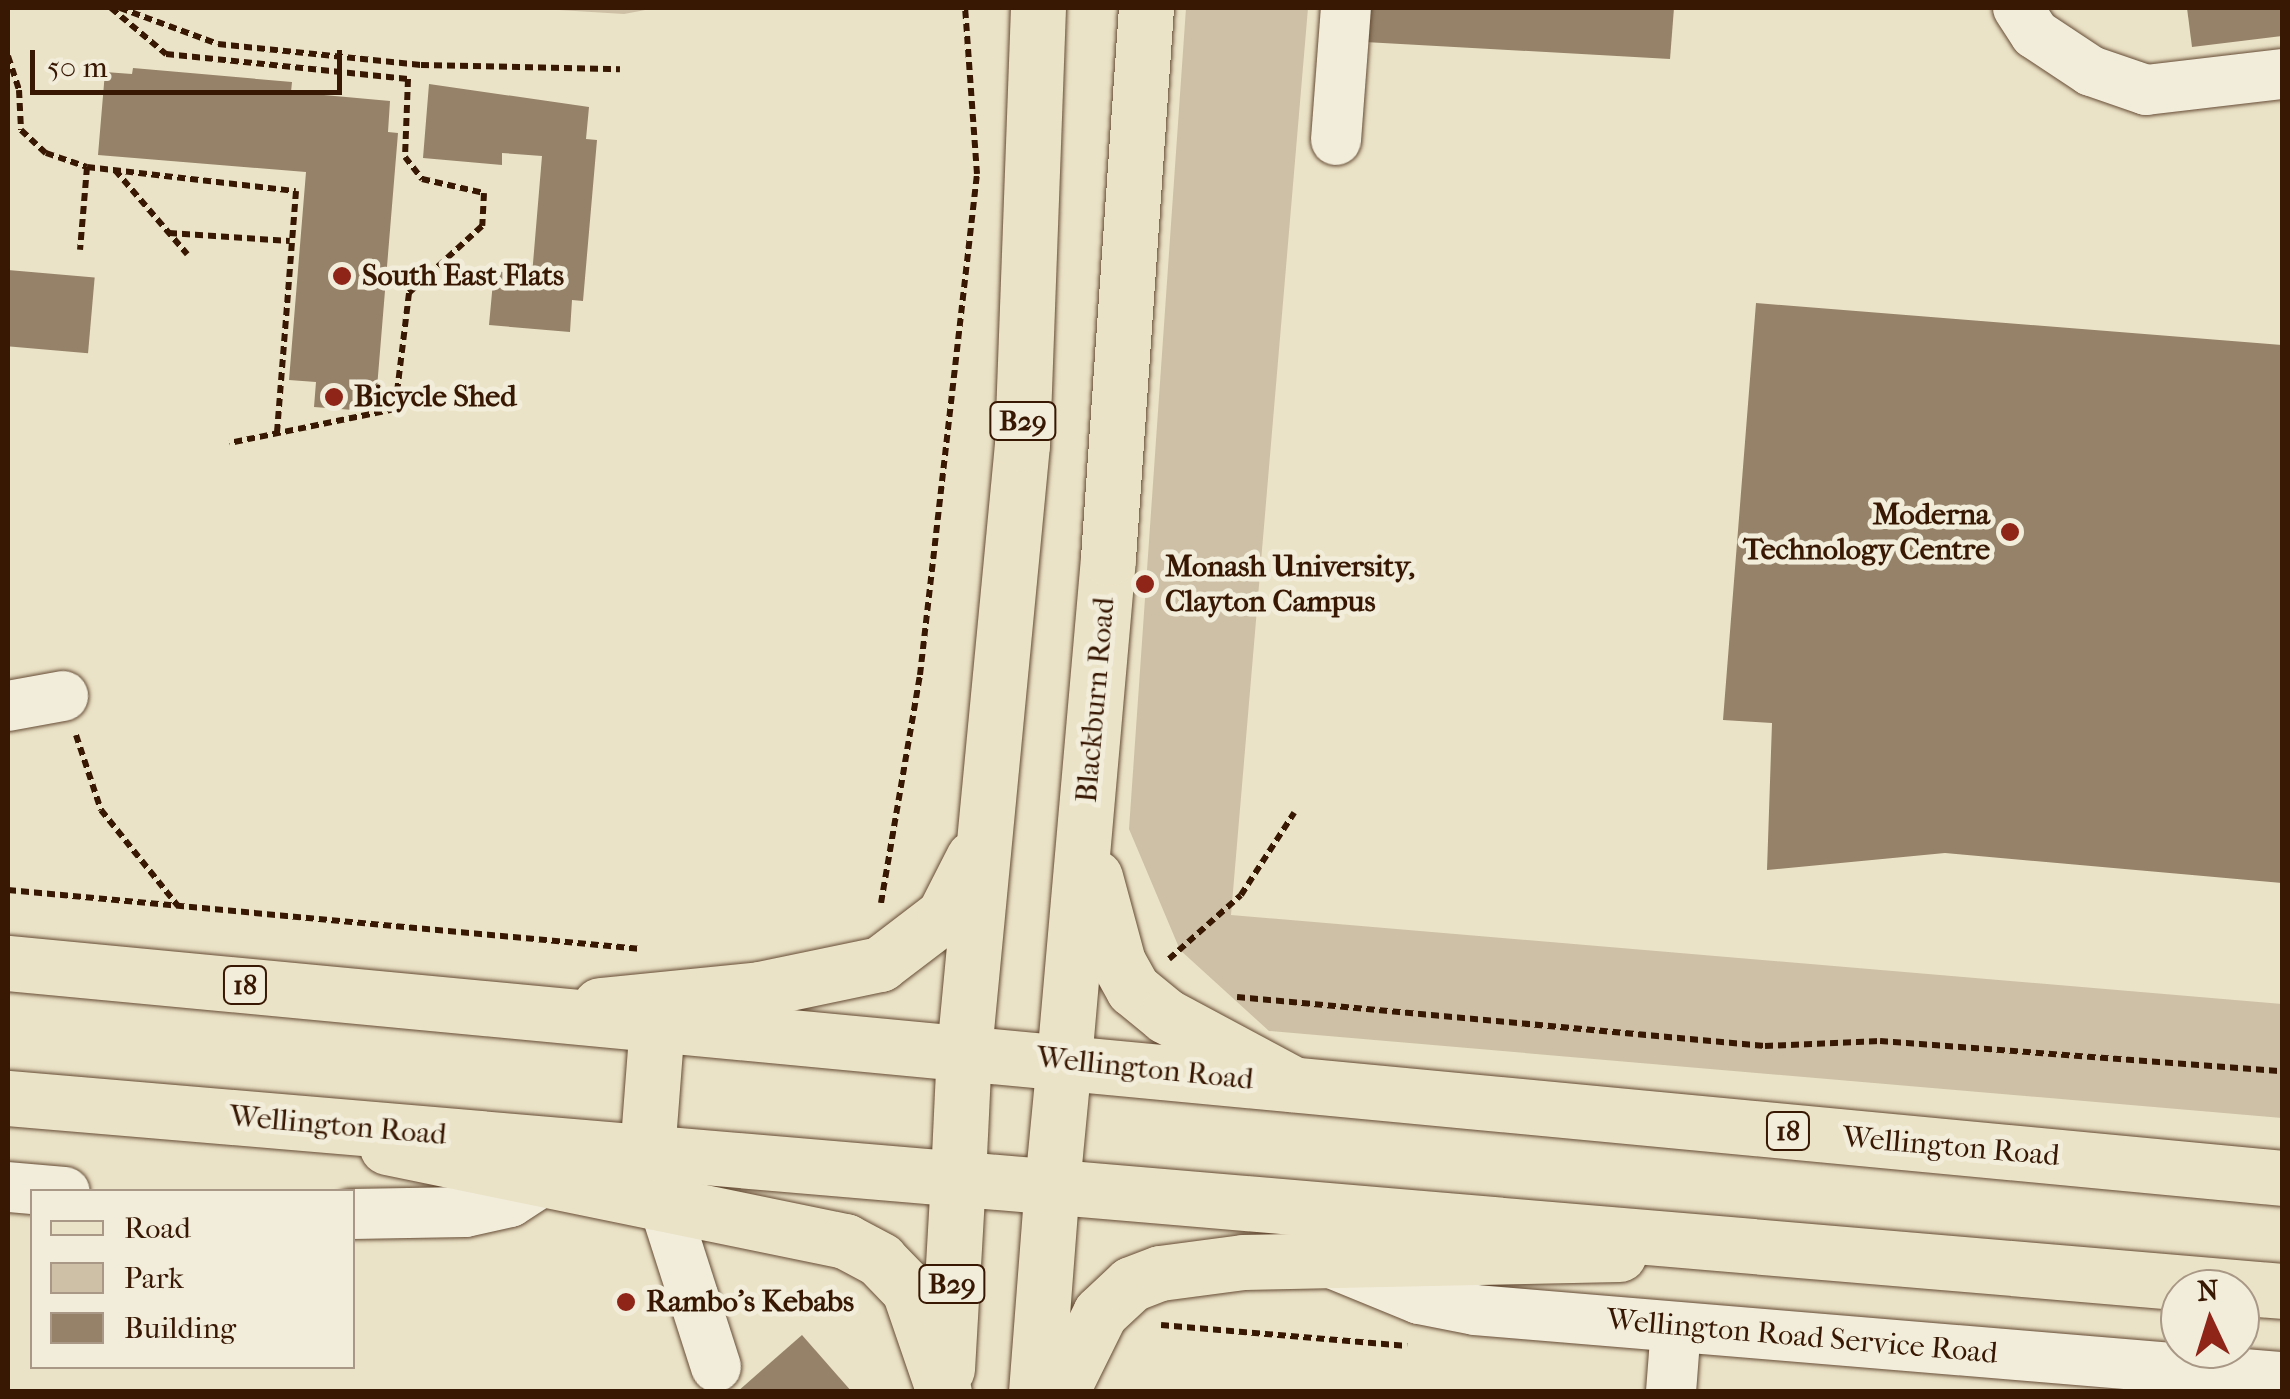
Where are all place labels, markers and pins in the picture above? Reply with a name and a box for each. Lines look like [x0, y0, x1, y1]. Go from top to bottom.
place label: South East Flats [362, 258, 564, 294]
marker: South East Flats [331, 265, 353, 287]
place label: Bicycle Shed [354, 379, 517, 415]
marker: Bicycle Shed [323, 386, 345, 408]
place label: Moderna Technology Centre [1743, 497, 1990, 568]
marker: Moderna Technology Centre [1999, 521, 2021, 543]
place label: Monash University, Clayton Campus [1165, 549, 1415, 620]
marker: Monash University, Clayton Campus [1134, 573, 1156, 595]
place label: Rambo's Kebabs [646, 1284, 854, 1320]
marker: Rambo's Kebabs [615, 1291, 637, 1313]

